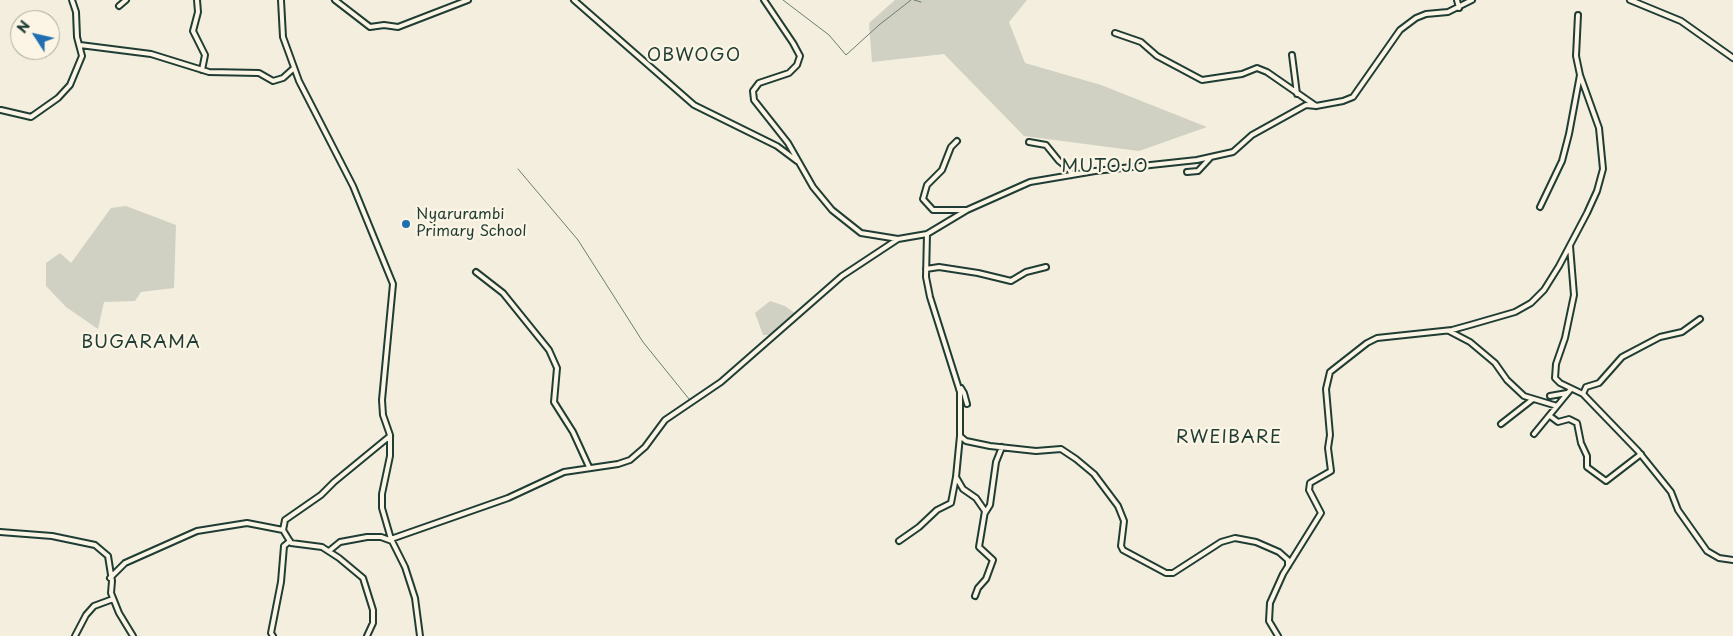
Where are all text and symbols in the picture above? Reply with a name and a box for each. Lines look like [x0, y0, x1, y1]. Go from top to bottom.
north arrow [10, 10, 60, 60]
text: N [11, 16, 35, 37]
district label: OBWOGO [645, 45, 743, 67]
district label: MUTOJO [1061, 156, 1149, 178]
place label: Nyarurambi Primary School [416, 206, 527, 241]
marker: Nyarurambi Primary School [400, 218, 412, 230]
district label: BUGARAMA [82, 332, 200, 354]
district label: RWEIBARE [1175, 427, 1283, 449]

